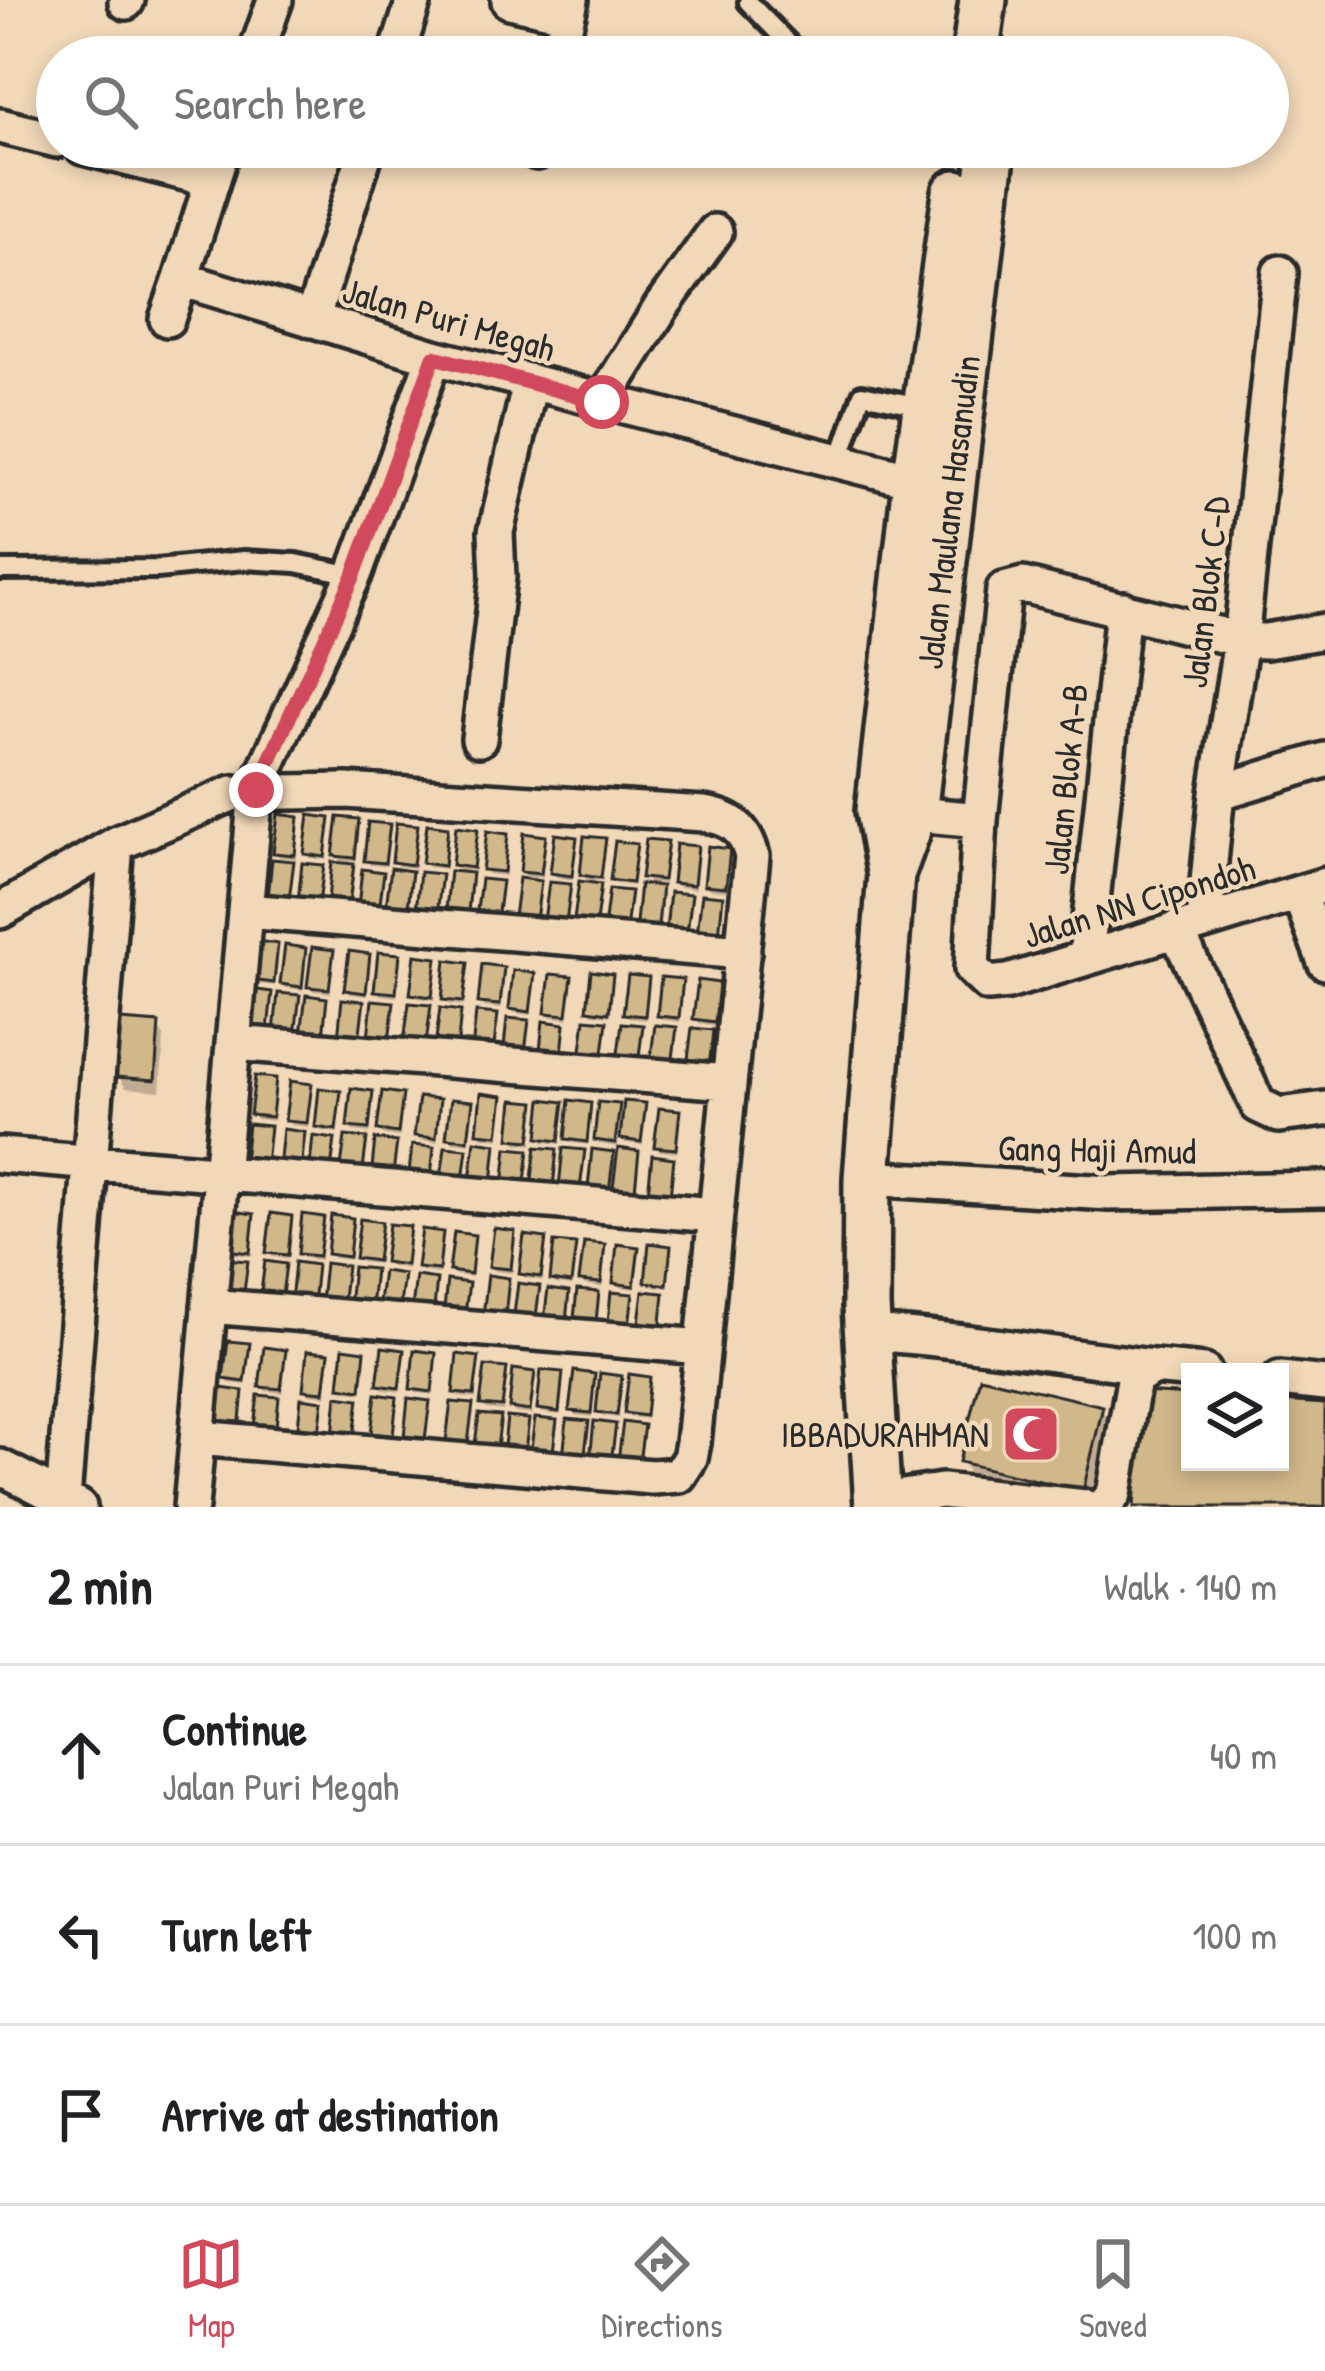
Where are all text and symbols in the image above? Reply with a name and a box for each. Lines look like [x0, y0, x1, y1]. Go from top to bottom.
search box [36, 36, 1289, 168]
icon: search [78, 69, 144, 135]
text: Search here [174, 72, 366, 133]
street label: Jalan Puri Megah [337, 265, 561, 372]
street label: Jalan Maulana Hasanudin [904, 352, 991, 672]
route start [575, 375, 629, 429]
street label: Jalan Blok C-D [1168, 493, 1241, 691]
street label: Jalan Blok A-B [1030, 681, 1099, 877]
route end [229, 763, 283, 817]
street label: Jalan NN Cipondoh [1017, 842, 1261, 959]
street label: Gang Haji Amud [997, 1122, 1197, 1175]
map controls [1181, 1363, 1289, 1471]
button: layers [1181, 1363, 1289, 1471]
mosque icon: IBBADURAHMAN [1000, 1403, 1062, 1465]
place label: IBBADURAHMAN [781, 1409, 989, 1458]
text: 2 min [48, 1551, 153, 1620]
text: Walk · 140 m [1104, 1559, 1277, 1612]
text: Continue [162, 1698, 307, 1759]
icon: ahead [48, 1722, 114, 1788]
text: 40 m [1209, 1728, 1277, 1781]
text: Jalan Puri Megah [162, 1759, 399, 1812]
icon: left [48, 1902, 114, 1968]
text: Turn left [162, 1904, 311, 1965]
text: 100 m [1192, 1908, 1277, 1961]
icon: arrive [48, 2082, 114, 2148]
text: Arrive at destination [162, 2084, 499, 2145]
tab: Map [178, 2231, 244, 2347]
tab: Directions [601, 2231, 723, 2347]
tab: Saved [1079, 2231, 1147, 2347]

